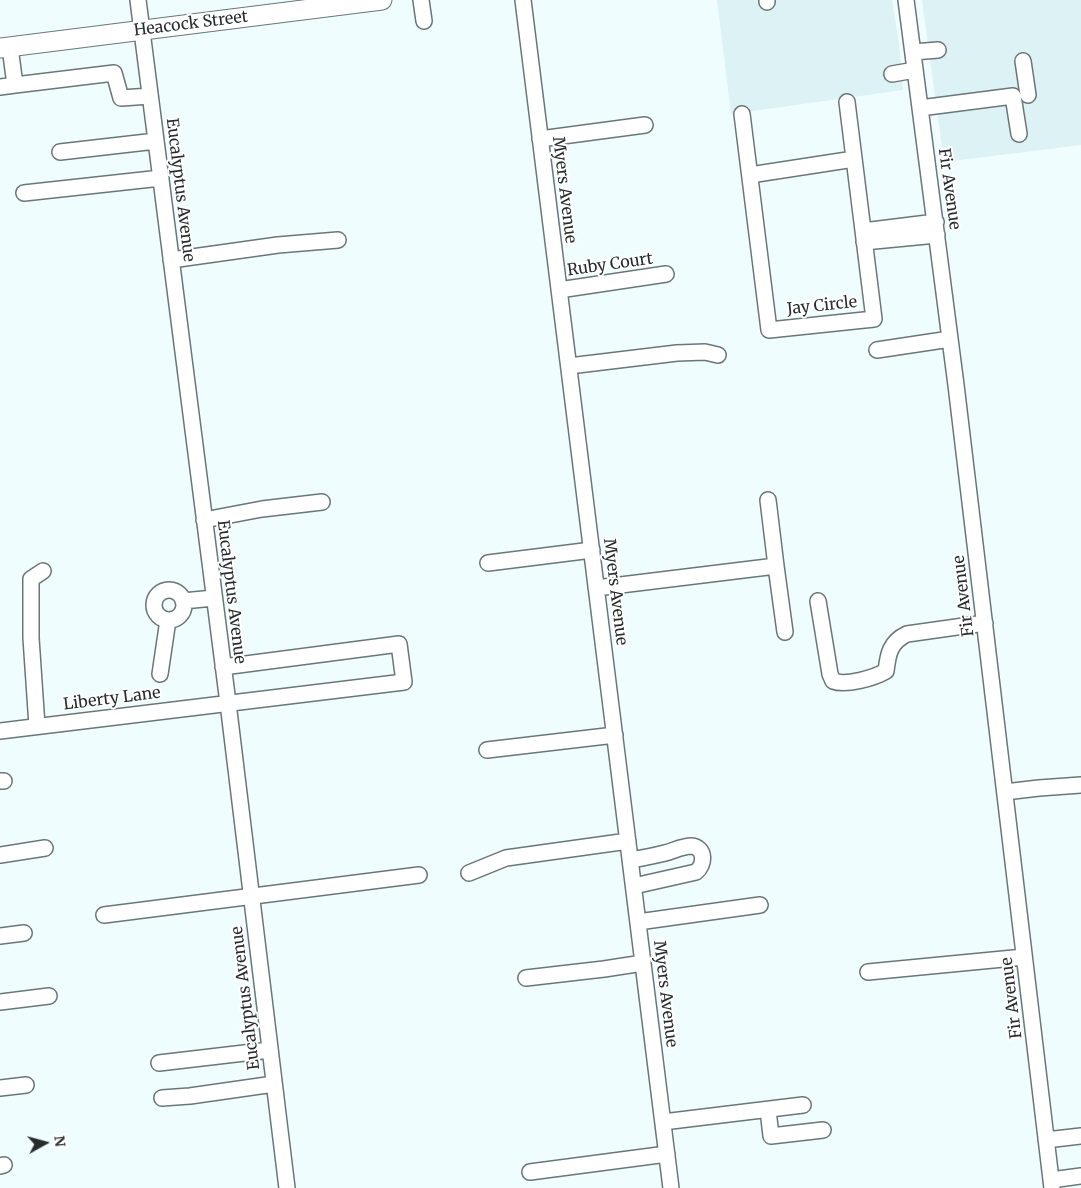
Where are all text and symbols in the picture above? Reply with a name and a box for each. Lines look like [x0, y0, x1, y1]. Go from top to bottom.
street label: Heacock Street [133, 7, 249, 41]
street label: Eucalyptus Avenue [162, 117, 198, 263]
street label: Myers Avenue [548, 135, 580, 245]
street label: Fir Avenue [934, 147, 964, 231]
street label: Ruby Court [566, 249, 654, 281]
street label: Jay Circle [786, 293, 858, 319]
street label: Eucalyptus Avenue [213, 519, 249, 665]
street label: Myers Avenue [599, 537, 631, 647]
street label: Fir Avenue [949, 554, 979, 638]
street label: Liberty Lane [62, 684, 162, 714]
street label: Eucalyptus Avenue [228, 925, 264, 1071]
street label: Myers Avenue [649, 939, 681, 1049]
street label: Fir Avenue [997, 956, 1027, 1040]
north arrow [20, 1118, 70, 1168]
text: N [50, 1135, 69, 1148]

